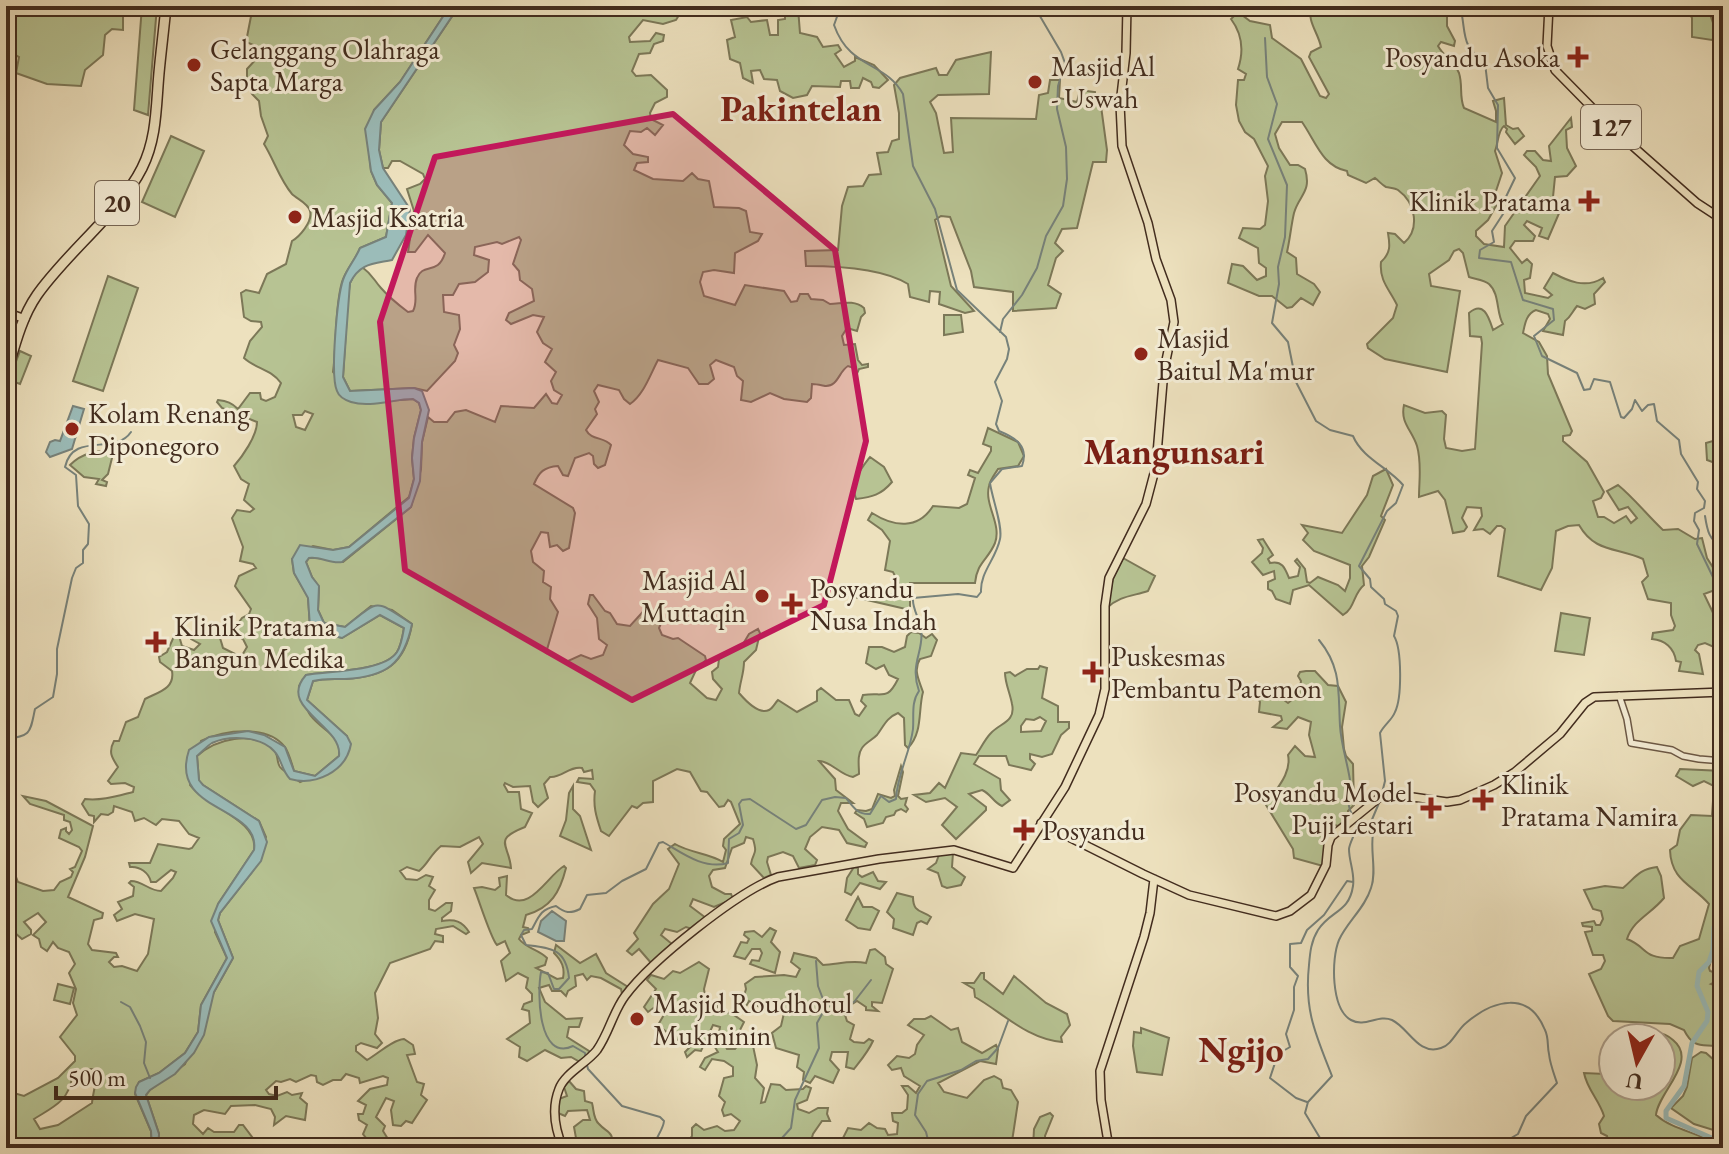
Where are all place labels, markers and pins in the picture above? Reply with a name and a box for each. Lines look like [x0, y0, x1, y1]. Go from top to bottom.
place label: Gelanggang Olahraga Sapta Marga [210, 31, 440, 99]
place label: Posyandu Asoka [1385, 39, 1561, 75]
marker: Posyandu Asoka [1567, 46, 1589, 68]
place label: Masjid Al - Uswah [1051, 48, 1155, 116]
marker: Gelanggang Olahraga Sapta Marga [185, 56, 203, 74]
marker: Masjid Al - Uswah [1026, 73, 1044, 91]
place label: Klinik Pratama [1409, 183, 1572, 219]
marker: Klinik Pratama [1578, 190, 1600, 212]
place label: Masjid Ksatria [311, 199, 465, 235]
marker: Masjid Ksatria [286, 208, 304, 226]
place label: Masjid Baitul Ma'mur [1157, 320, 1315, 388]
marker: Masjid Baitul Ma'mur [1132, 345, 1150, 363]
place label: Kolam Renang Diponegoro [88, 395, 250, 463]
marker: Kolam Renang Diponegoro [63, 420, 81, 438]
place label: Masjid Al Muttaqin [641, 562, 746, 630]
place label: Posyandu Nusa Indah [810, 570, 937, 638]
marker: Masjid Al Muttaqin [753, 587, 771, 605]
marker: Posyandu Nusa Indah [781, 593, 803, 615]
place label: Klinik Pratama Bangun Medika [174, 608, 345, 676]
marker: Klinik Pratama Bangun Medika [145, 631, 167, 653]
place label: Puskesmas Pembantu Patemon [1111, 638, 1322, 706]
marker: Puskesmas Pembantu Patemon [1082, 661, 1104, 683]
place label: Klinik Pratama Namira [1501, 766, 1679, 834]
place label: Posyandu Model Puji Lestari [1234, 774, 1413, 842]
marker: Klinik Pratama Namira [1472, 789, 1494, 811]
marker: Posyandu Model Puji Lestari [1420, 797, 1442, 819]
place label: Posyandu [1042, 812, 1146, 848]
marker: Posyandu [1013, 819, 1035, 841]
place label: Masjid Roudhotul Mukminin [653, 985, 852, 1053]
marker: Masjid Roudhotul Mukminin [628, 1010, 646, 1028]

